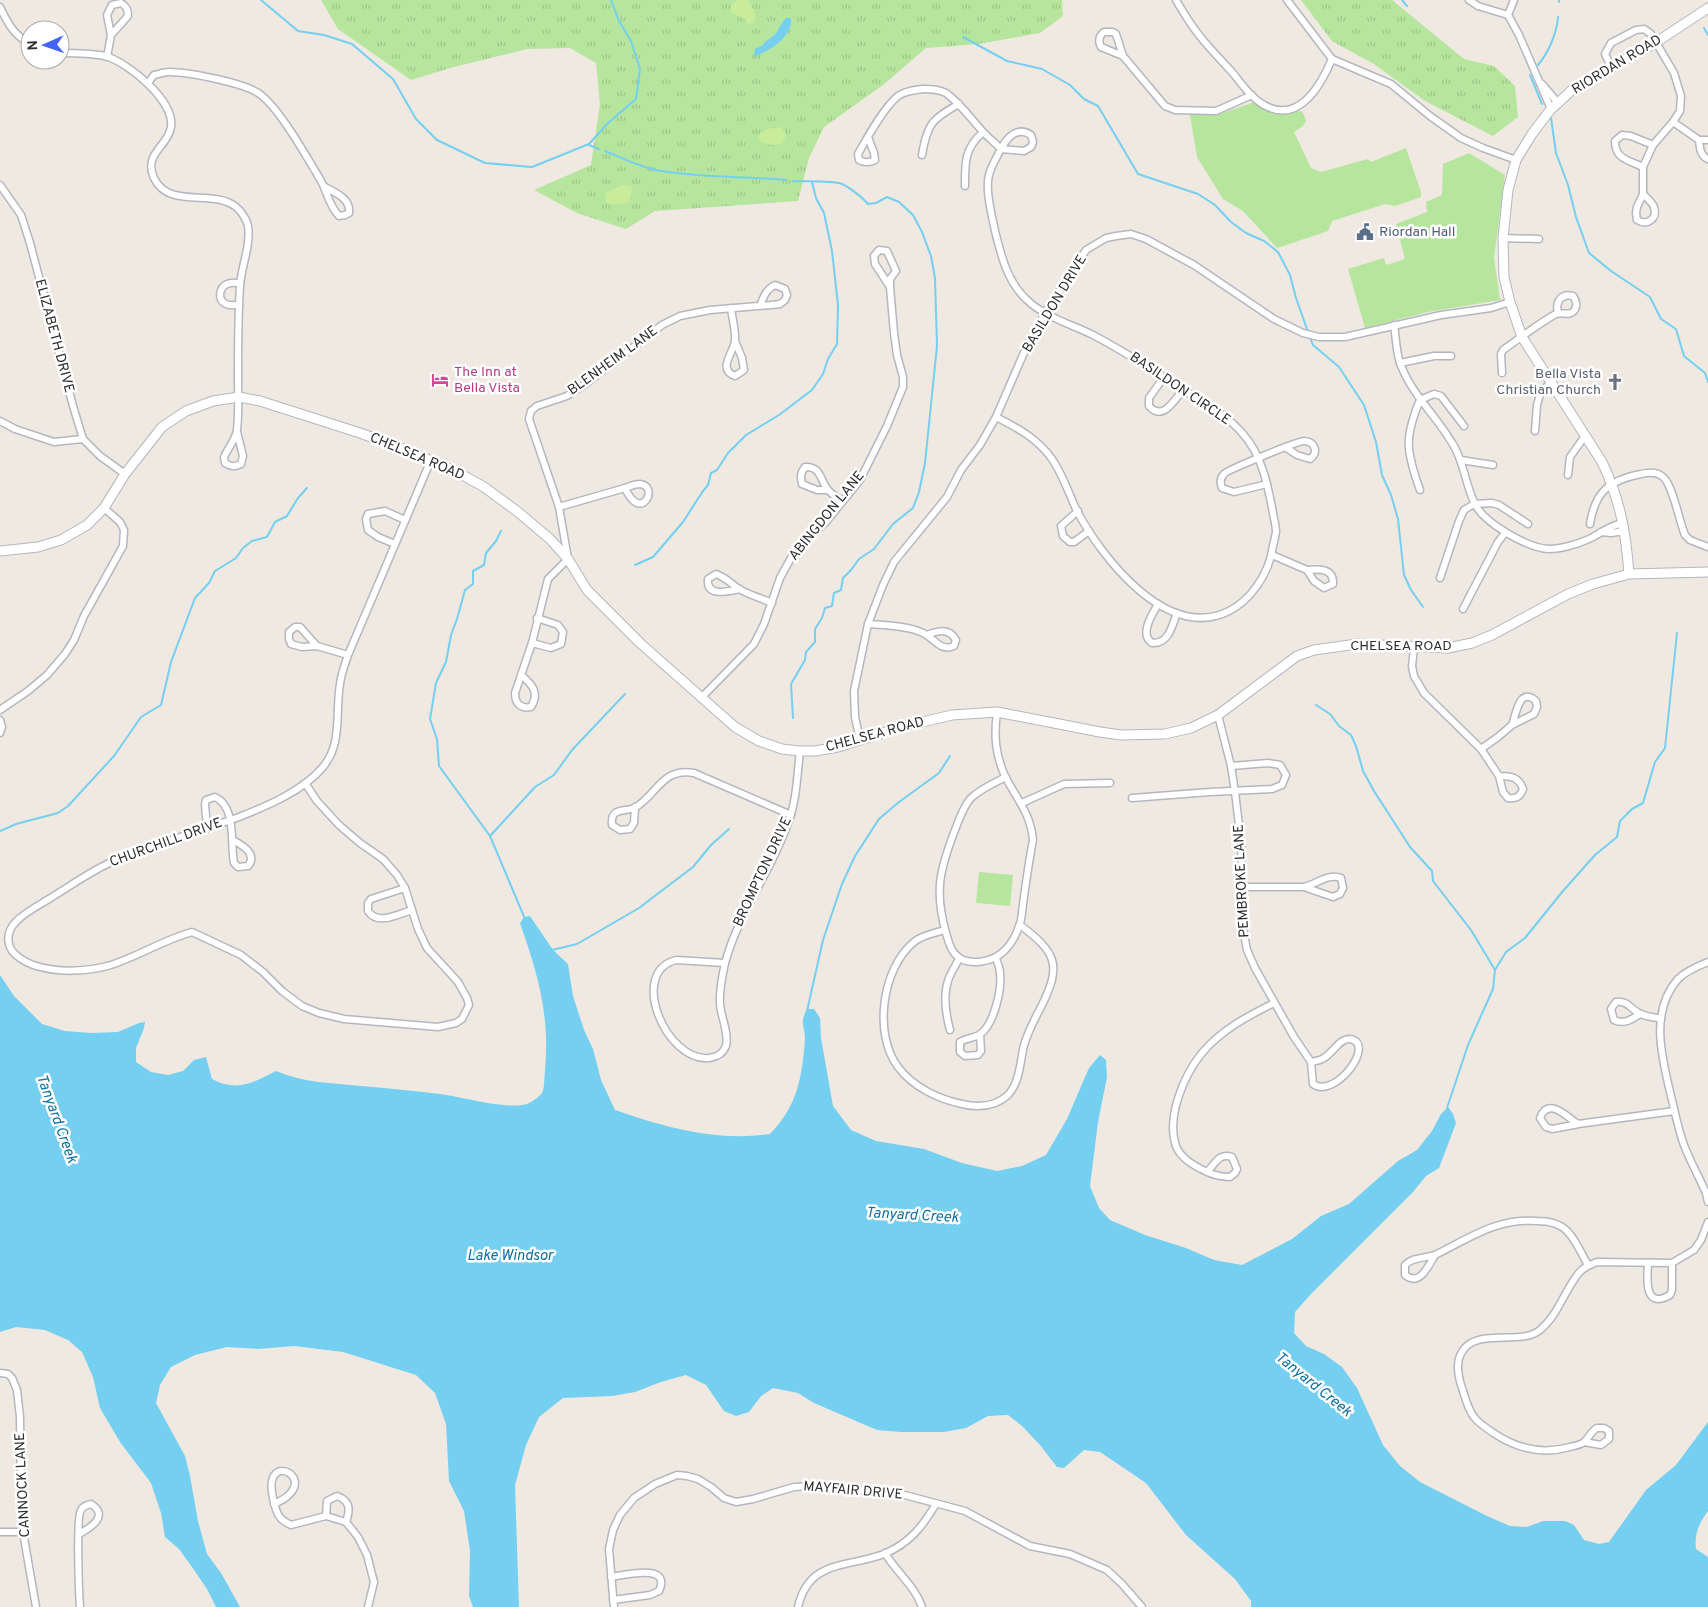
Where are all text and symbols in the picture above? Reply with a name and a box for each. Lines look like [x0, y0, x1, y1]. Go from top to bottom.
north arrow [20, 20, 70, 70]
street label: RIORDAN ROAD [1569, 32, 1665, 98]
text: N [25, 40, 42, 51]
public building icon: Riordan Hall [1355, 222, 1375, 242]
place label: Riordan Hall [1379, 224, 1455, 241]
street label: BASILDON DRIVE [1019, 252, 1091, 356]
street label: ELIZABETH DRIVE [31, 277, 77, 395]
street label: BLENHEIM LANE [565, 323, 661, 399]
street label: BASILDON CIRCLE [1126, 349, 1234, 429]
place label: The Inn at Bella Vista [454, 364, 520, 397]
place label: Bella Vista Christian Church [1496, 366, 1601, 399]
hotel icon: The Inn at Bella Vista [430, 370, 450, 390]
church icon: Bella Vista Christian Church [1605, 372, 1625, 392]
street label: CHELSEA ROAD [367, 429, 467, 485]
street label: ABINGDON LANE [786, 468, 868, 564]
street label: CHELSEA ROAD [1350, 638, 1452, 655]
street label: CHELSEA ROAD [824, 714, 926, 756]
street label: BROMPTON DRIVE [730, 814, 796, 930]
street label: CHURCHILL DRIVE [107, 815, 225, 871]
street label: PEMBROKE LANE [1231, 824, 1253, 938]
water label: Tanyard Creek [31, 1072, 81, 1166]
water label: Tanyard Creek [865, 1204, 959, 1228]
water label: Lake Windsor [467, 1247, 554, 1266]
water label: Tanyard Creek [1271, 1348, 1355, 1422]
street label: CANNOCK LANE [12, 1432, 34, 1538]
street label: MAYFAIR DRIVE [803, 1478, 903, 1504]

